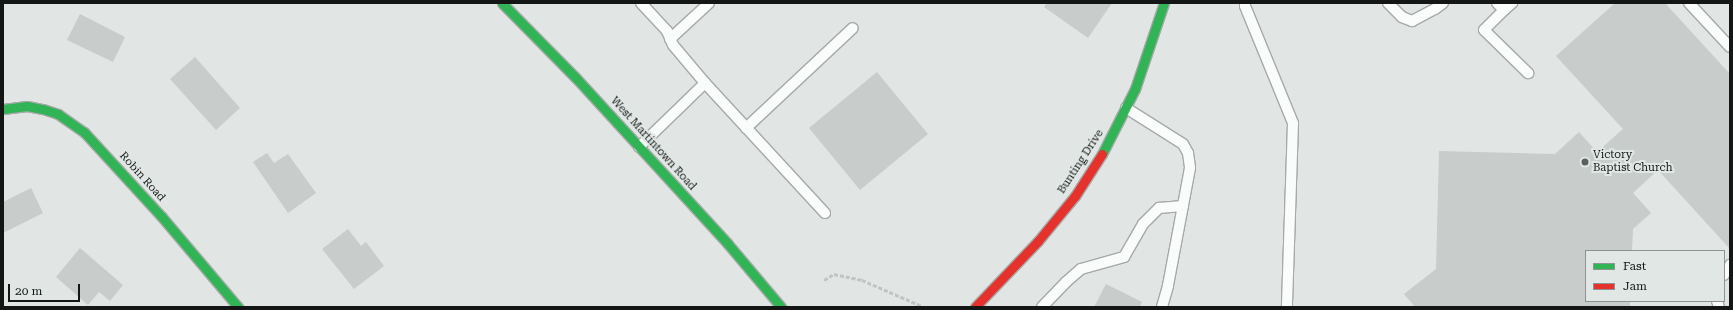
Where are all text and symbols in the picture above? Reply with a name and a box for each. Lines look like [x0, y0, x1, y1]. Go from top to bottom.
street label: West Martintown Road [608, 95, 698, 193]
street label: Bunting Drive [1055, 128, 1107, 196]
place label: Victory Baptist Church [1593, 149, 1673, 175]
street label: Robin Road [116, 150, 168, 204]
marker: Victory Baptist Church [1580, 157, 1590, 167]
legend [1585, 250, 1725, 302]
text: Fast [1623, 259, 1646, 273]
scale bar [10, 276, 82, 302]
text: Jam [1623, 279, 1647, 293]
text: 20 m [15, 284, 42, 298]

